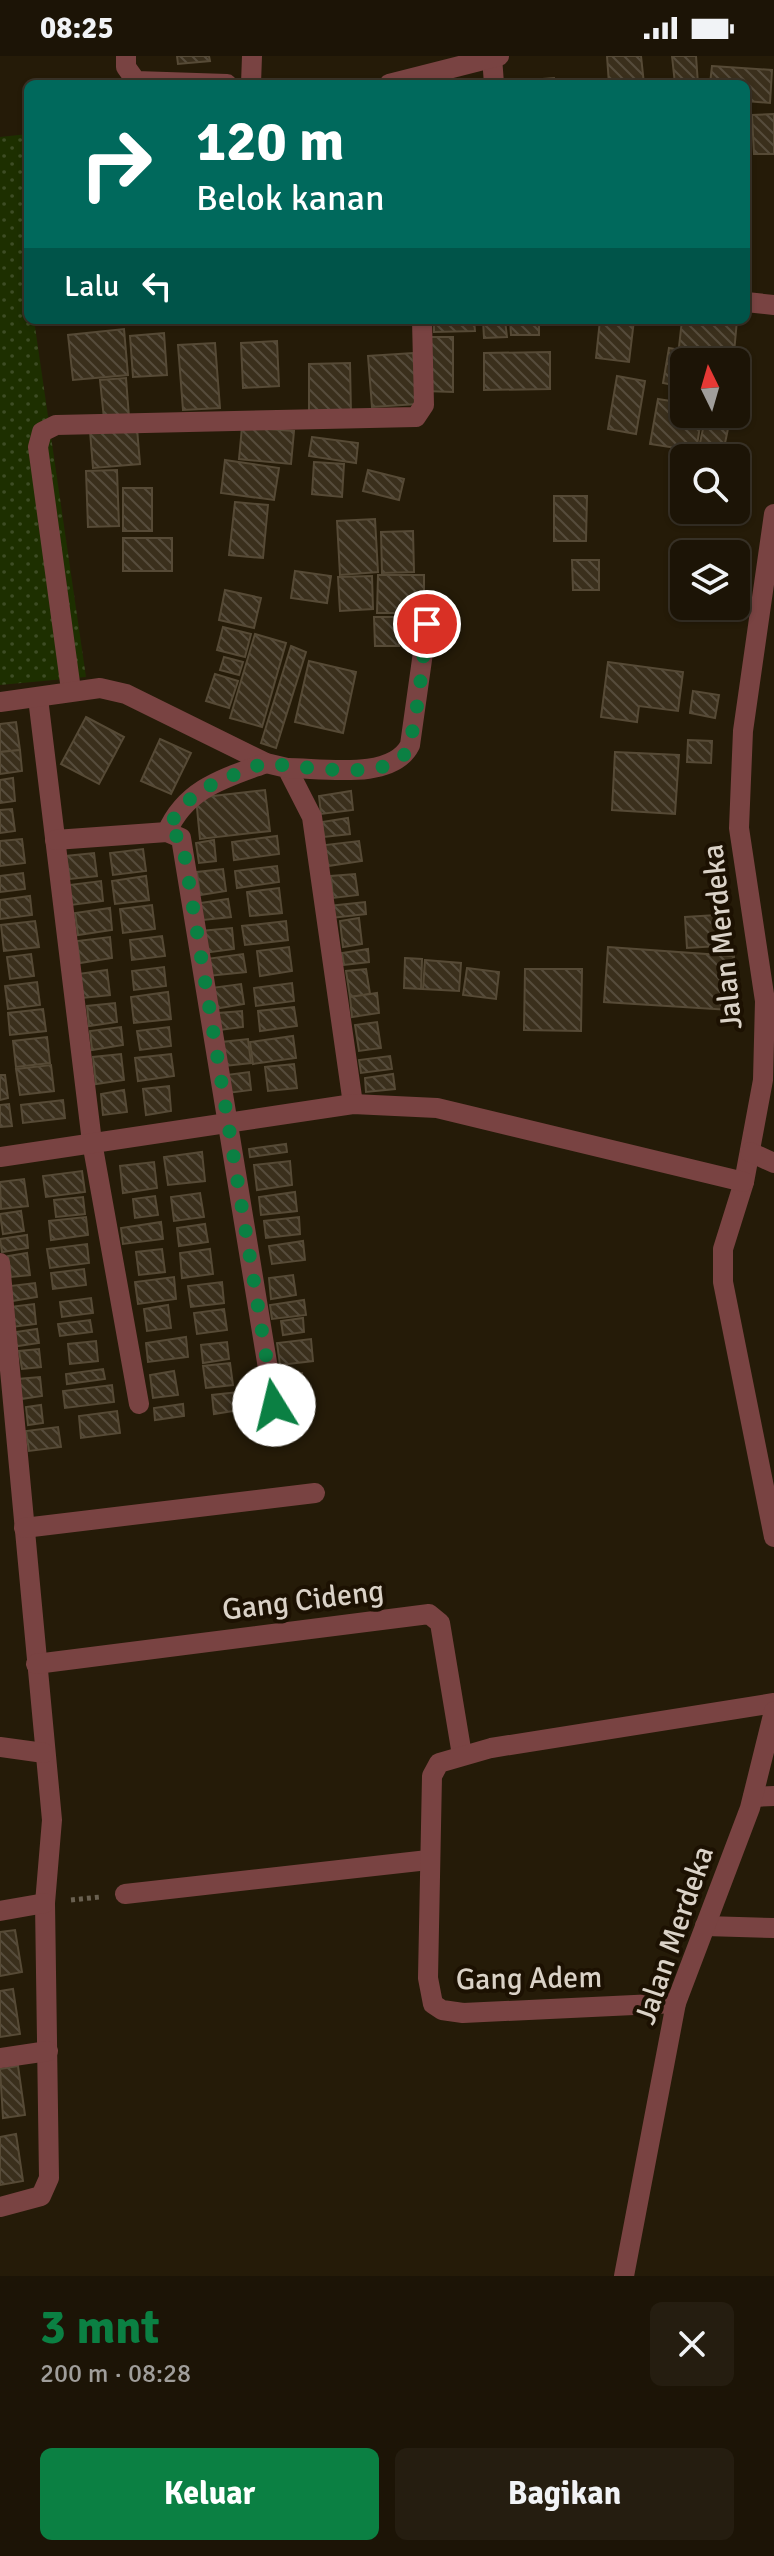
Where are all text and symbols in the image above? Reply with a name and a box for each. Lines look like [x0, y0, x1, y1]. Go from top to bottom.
text: 08:25 [40, 10, 114, 47]
text: 120 m [196, 107, 344, 176]
icon: right [64, 112, 168, 216]
text: Belok kanan [196, 176, 385, 221]
icon: left [135, 264, 179, 308]
text: Lalu [64, 268, 119, 305]
north arrow [670, 348, 750, 428]
map controls [670, 348, 750, 620]
button: search [670, 444, 750, 524]
button: layers [670, 540, 750, 620]
pin [393, 590, 461, 658]
icon: arrive [405, 602, 449, 646]
street label: Jalan Merdeka [694, 842, 751, 1031]
position arrow [232, 1363, 316, 1447]
street label: Gang Cideng [220, 1572, 386, 1629]
street label: Jalan Merdeka [627, 1841, 722, 2029]
street label: Gang Adem [456, 1959, 602, 1998]
text: 3 mnt [40, 2298, 160, 2357]
button: close [650, 2302, 734, 2386]
text: 200 m · 08:28 [40, 2358, 191, 2390]
button: Keluar [40, 2448, 379, 2540]
button: Bagikan [395, 2448, 734, 2540]

